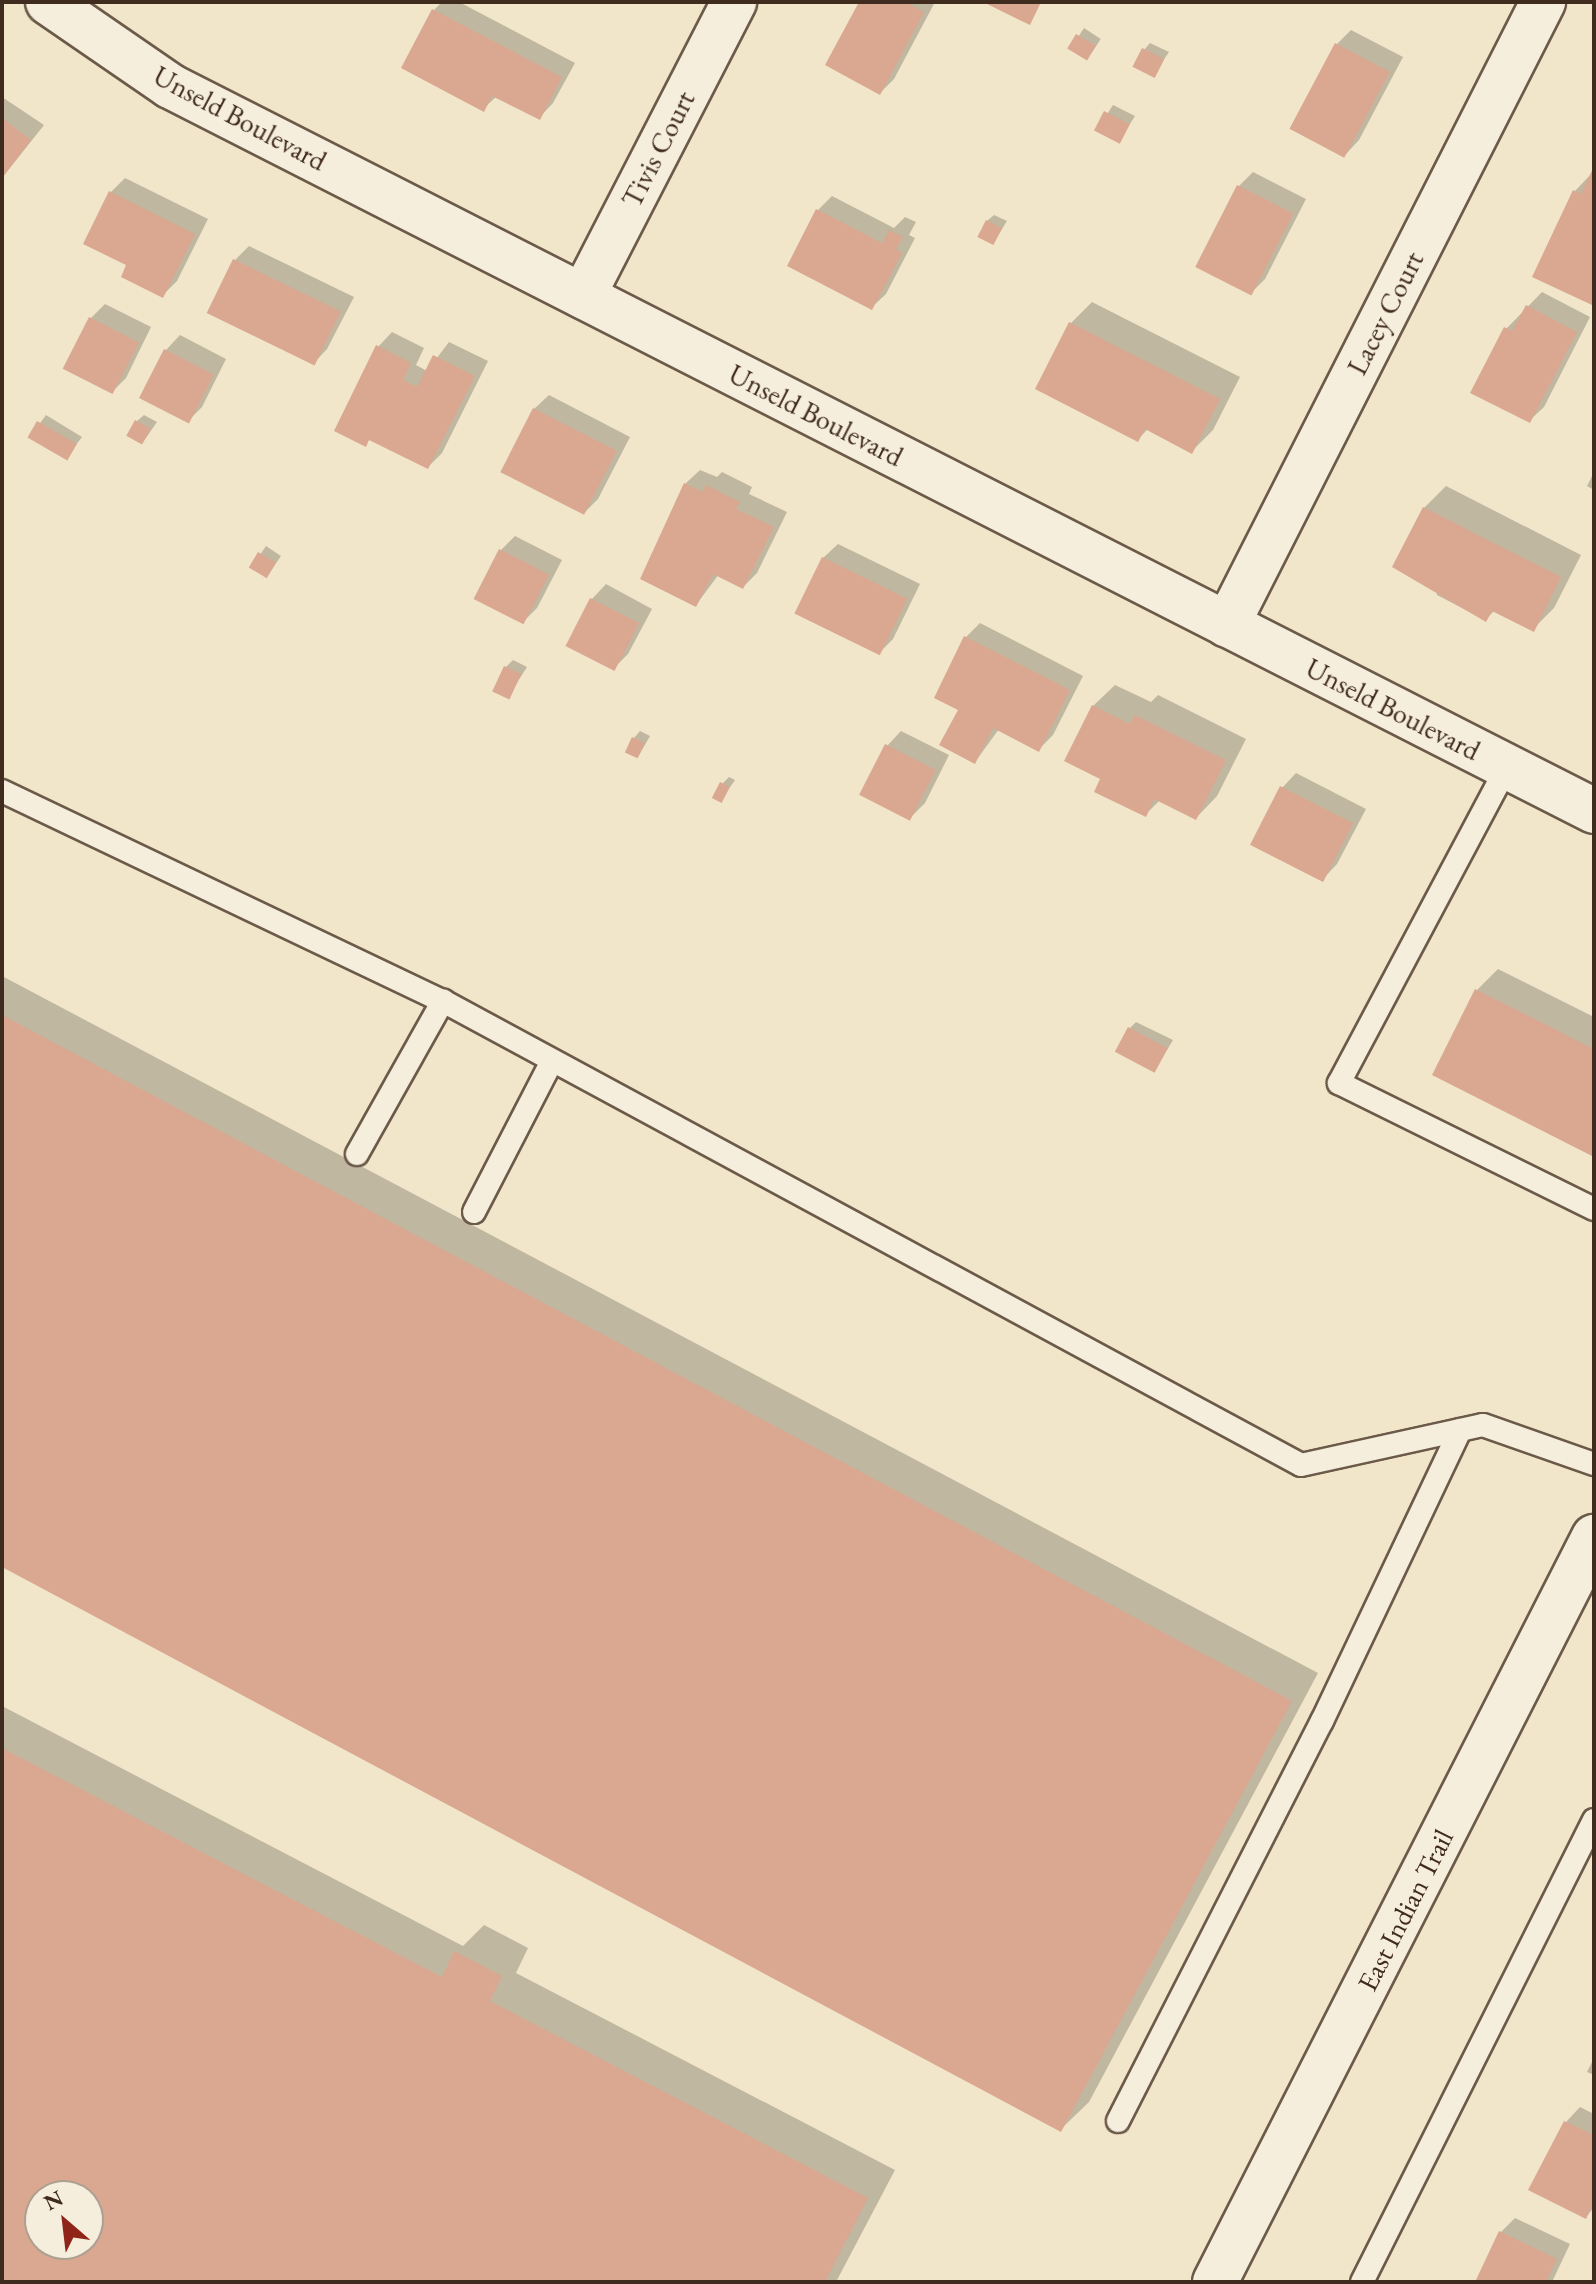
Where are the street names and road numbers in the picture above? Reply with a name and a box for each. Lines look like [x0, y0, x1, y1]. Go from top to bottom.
street label: Unseld Boulevard [148, 58, 332, 178]
street label: Tivis Court [614, 85, 702, 213]
street label: Lacey Court [1340, 246, 1430, 380]
street label: Unseld Boulevard [723, 357, 909, 473]
street label: Unseld Boulevard [1300, 651, 1486, 767]
street label: East Indian Trail [1350, 1824, 1460, 1996]

